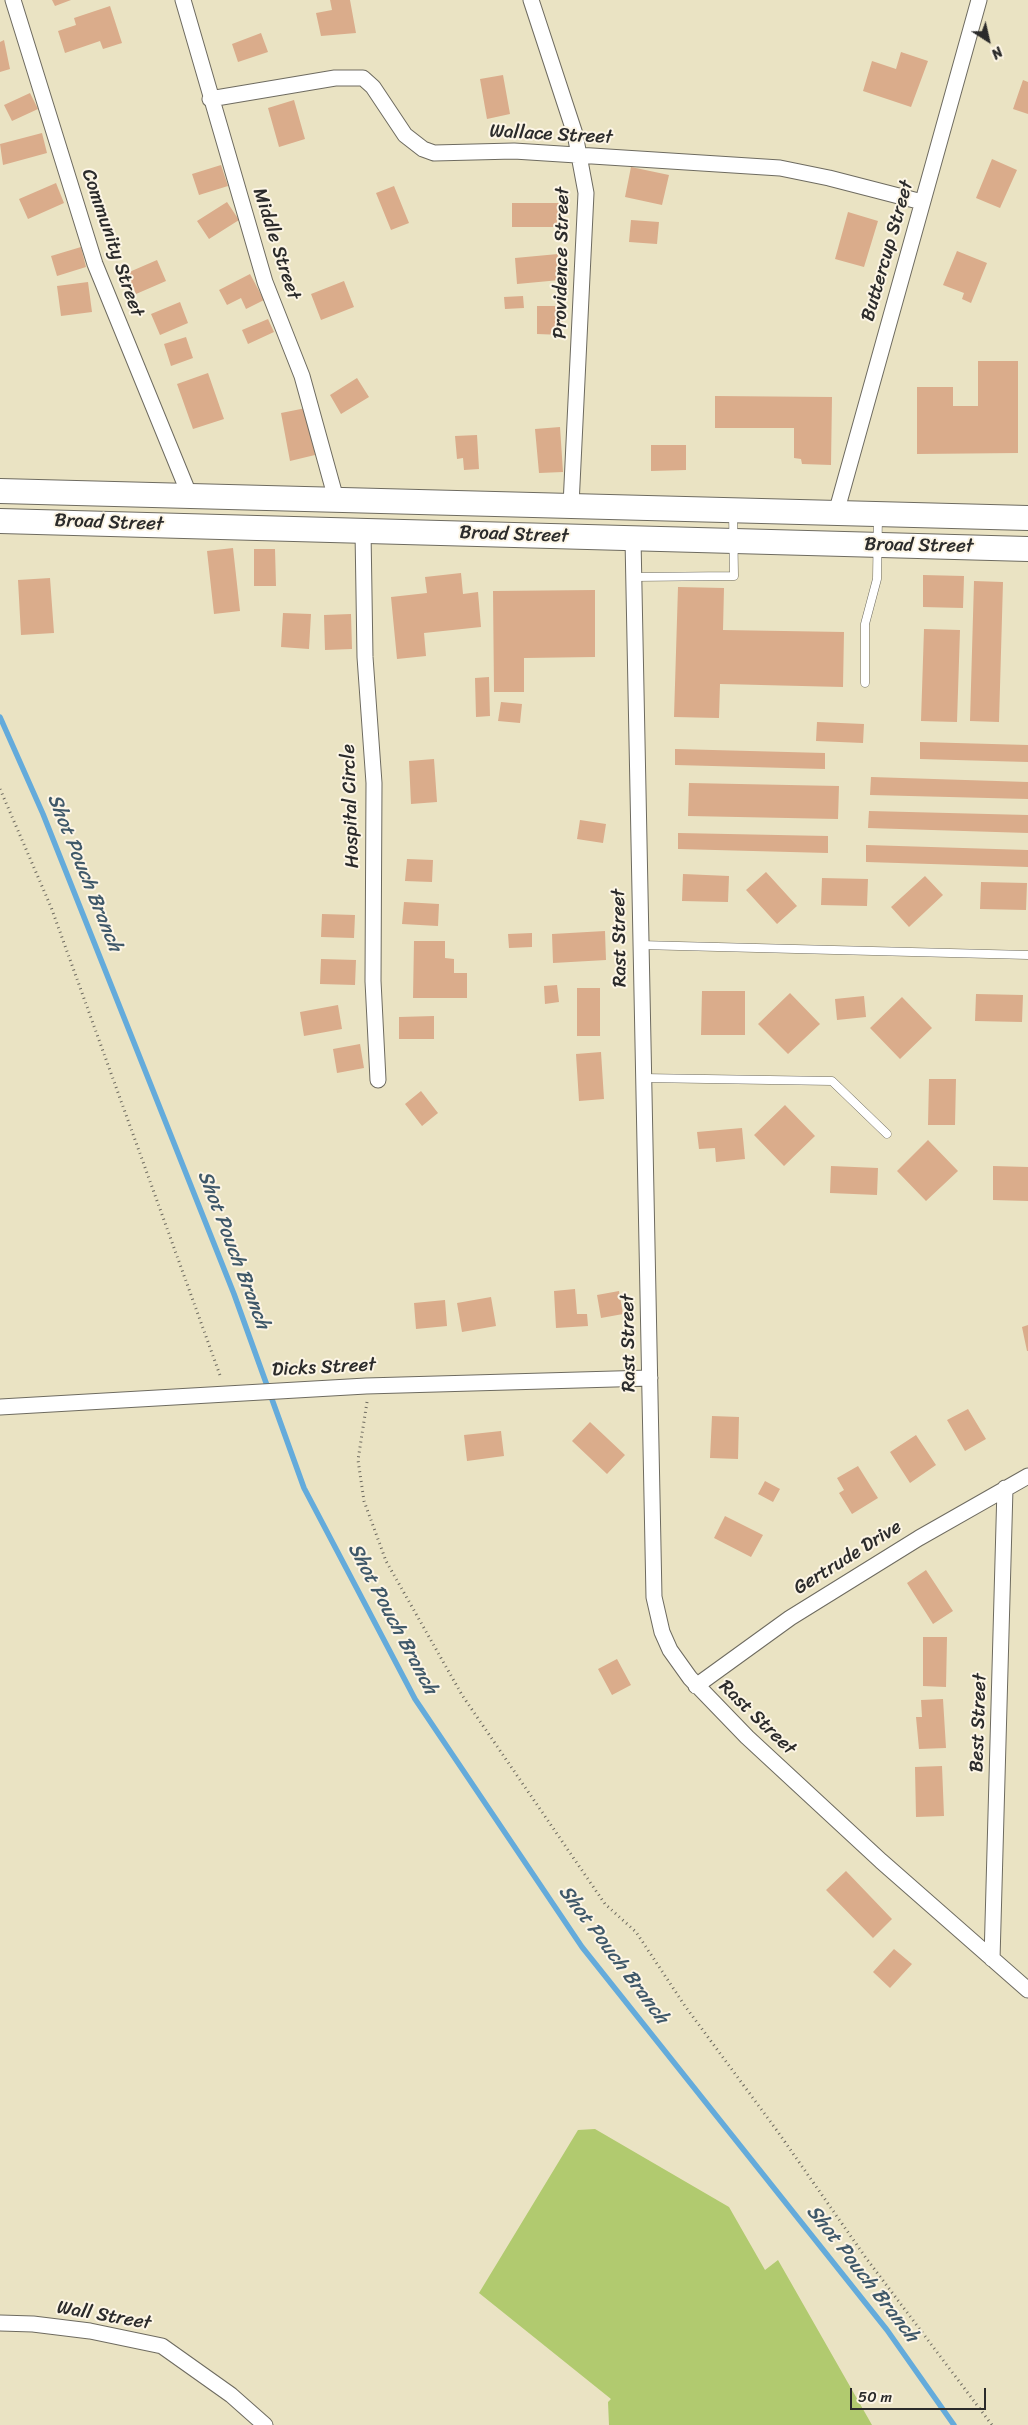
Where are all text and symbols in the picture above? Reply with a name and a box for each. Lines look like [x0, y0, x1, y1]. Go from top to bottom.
north arrow [963, 15, 1013, 65]
text: N [986, 40, 1008, 66]
street label: Wallace Street [489, 120, 613, 150]
street label: Community Street [76, 166, 148, 320]
street label: Buttercup Street [857, 178, 919, 324]
street label: Middle Street [247, 185, 305, 303]
street label: Providence Street [549, 187, 575, 339]
street label: Broad Street [54, 510, 164, 536]
street label: Broad Street [459, 522, 569, 548]
street label: Broad Street [864, 534, 974, 558]
street label: Hospital Circle [337, 744, 365, 868]
water label: Shot Pouch Branch [41, 791, 127, 955]
street label: Rast Street [608, 889, 632, 987]
water label: Shot Pouch Branch [192, 1167, 274, 1333]
street label: Rast Street [617, 1294, 641, 1392]
street label: Dicks Street [271, 1354, 377, 1382]
street label: Gertrude Drive [790, 1516, 906, 1600]
water label: Shot Pouch Branch [342, 1539, 442, 1699]
street label: Best Street [966, 1673, 992, 1773]
street label: Rast Street [714, 1676, 800, 1760]
water label: Shot Pouch Branch [553, 1881, 673, 2029]
water label: Shot Pouch Branch [801, 2200, 923, 2348]
street label: Wall Street [55, 2297, 153, 2335]
scale bar [853, 2378, 989, 2410]
text: 50 m [858, 2384, 892, 2410]

